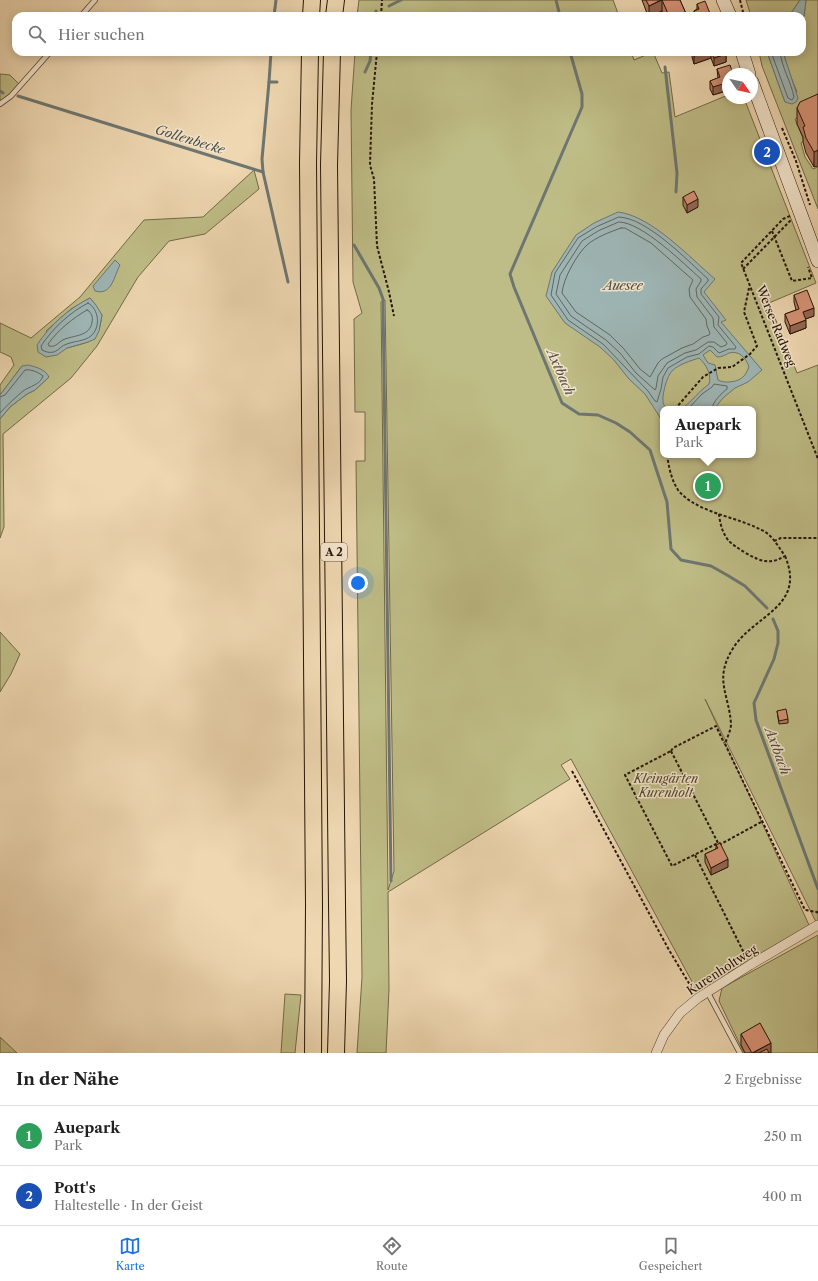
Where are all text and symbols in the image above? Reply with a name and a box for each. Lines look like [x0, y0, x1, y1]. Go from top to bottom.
search box [12, 12, 806, 56]
icon: search [26, 23, 48, 45]
text: Hier suchen [58, 25, 145, 44]
north arrow [722, 68, 758, 104]
water label: Gollenbecke [153, 121, 227, 157]
pin: 2 [754, 137, 780, 167]
water label: Auesee [601, 277, 643, 293]
street label: Werse-Radweg [753, 282, 800, 369]
water label: Axtbach [543, 344, 578, 398]
popup [660, 406, 756, 458]
text: Auepark [675, 415, 741, 434]
text: Park [675, 434, 703, 450]
pin: 1 [695, 471, 721, 501]
road number: A 2 [321, 543, 347, 561]
your location [348, 573, 368, 593]
water label: Axtbach [761, 723, 794, 777]
park label: Kleingärten Kurenholt [633, 771, 698, 800]
street label: Kurenholtweg [684, 941, 760, 998]
text: In der Nähe [16, 1069, 119, 1089]
text: 2 Ergebnisse [724, 1071, 802, 1087]
text: Auepark [54, 1118, 120, 1137]
text: 1 [26, 1128, 32, 1144]
text: 250 m [764, 1128, 802, 1144]
text: Park [54, 1137, 82, 1153]
text: Pott's [54, 1178, 96, 1197]
text: 2 [25, 1188, 33, 1204]
text: 400 m [762, 1188, 802, 1204]
text: Haltestelle · In der Geist [54, 1197, 203, 1213]
tab: Karte [116, 1235, 145, 1273]
tab: Route [376, 1235, 408, 1273]
tab: Gespeichert [639, 1235, 702, 1273]

